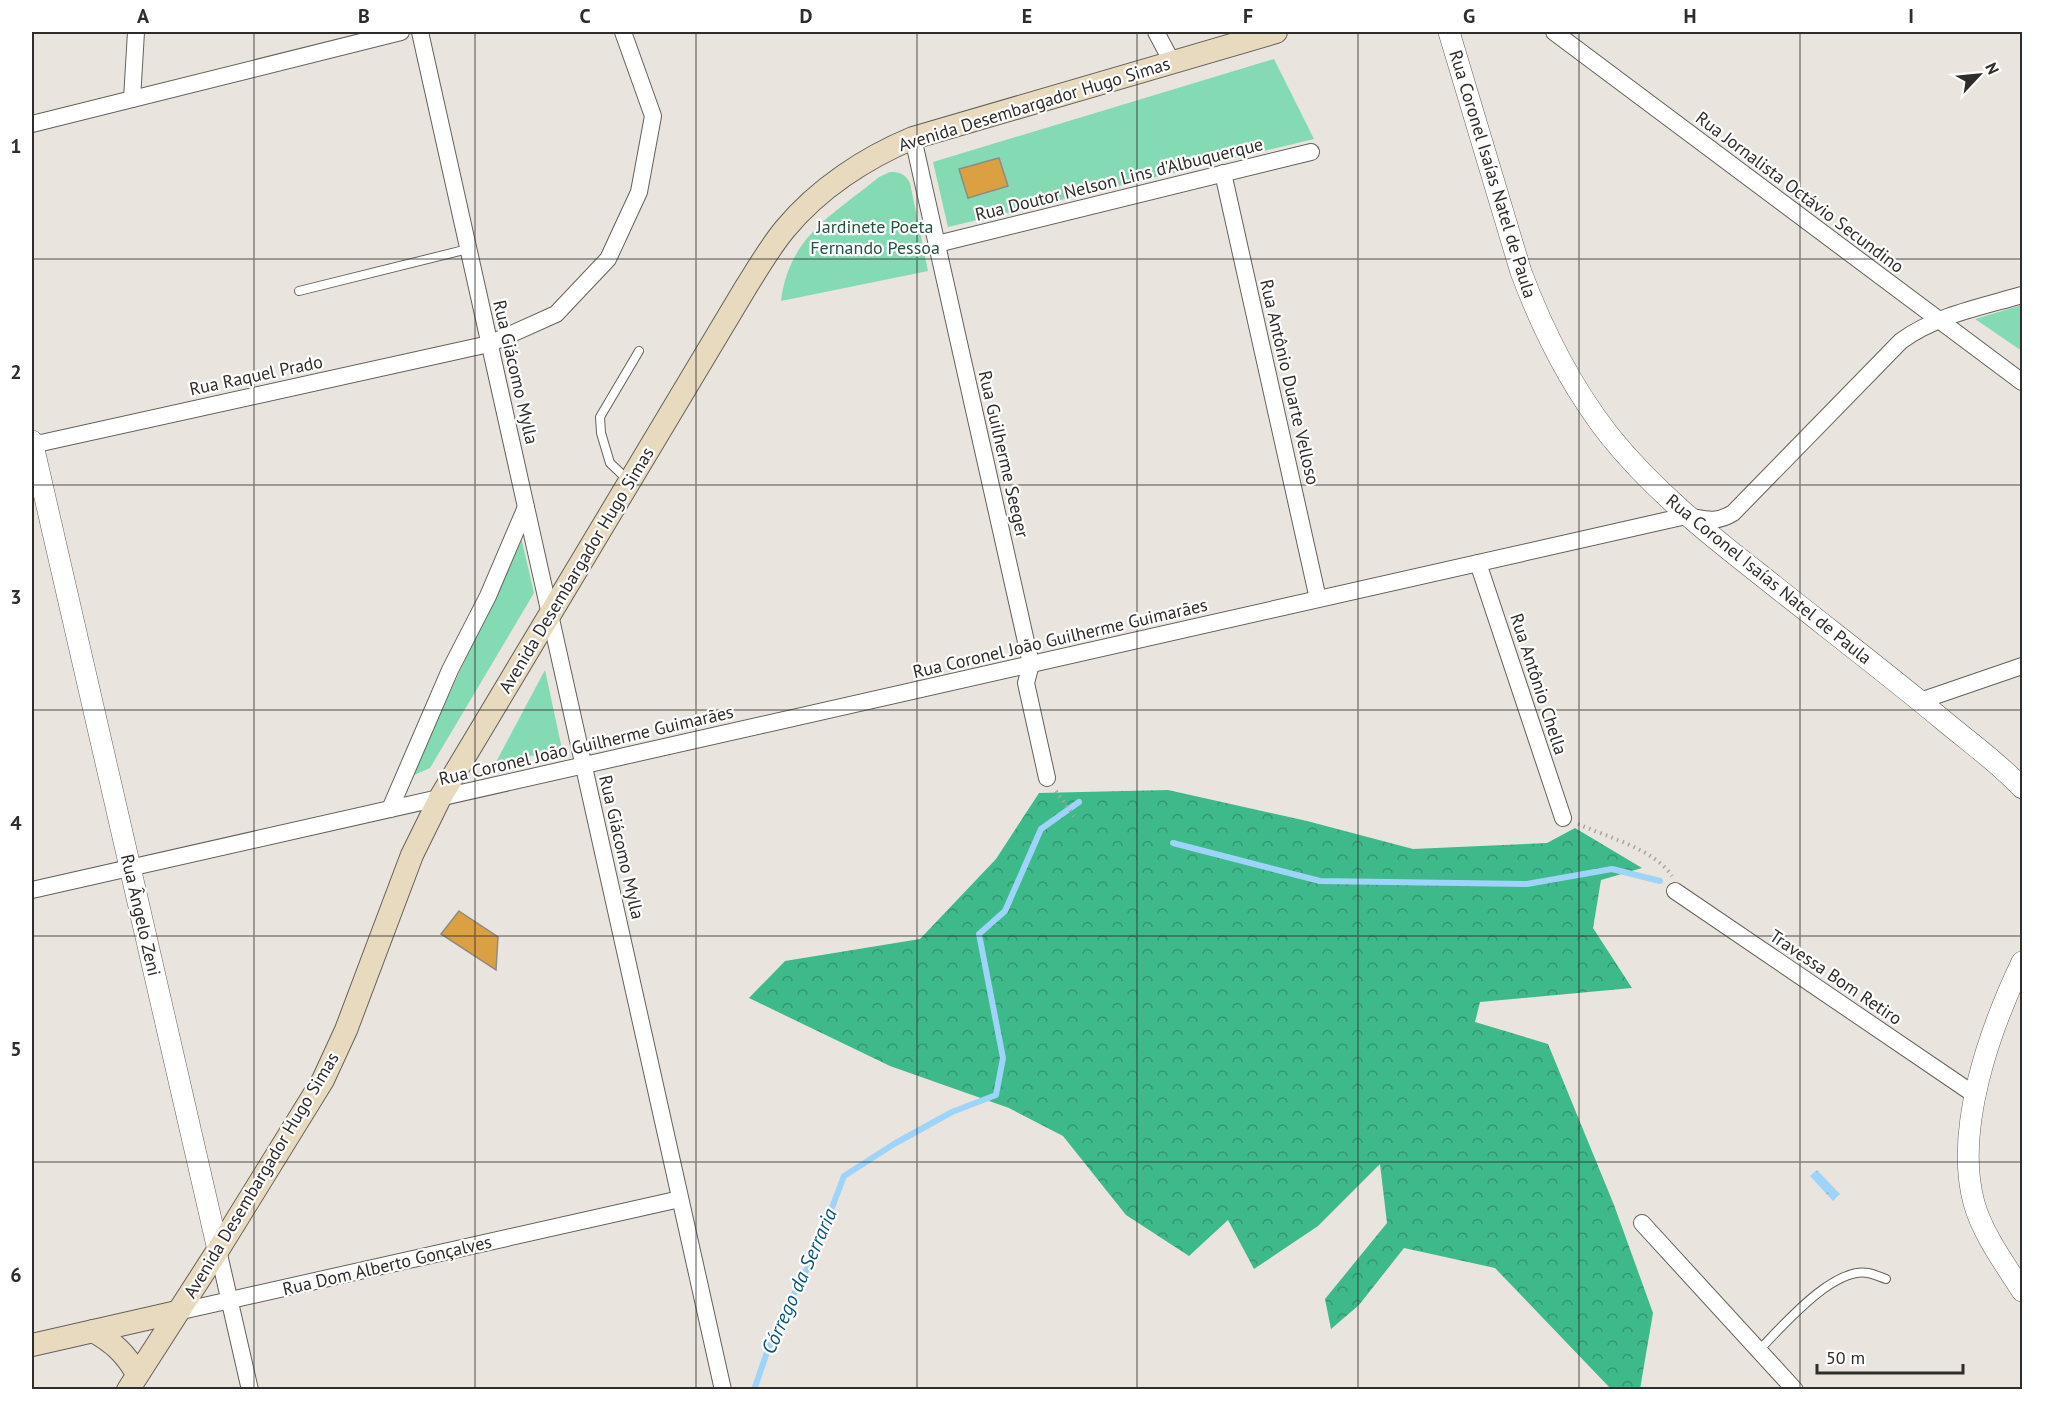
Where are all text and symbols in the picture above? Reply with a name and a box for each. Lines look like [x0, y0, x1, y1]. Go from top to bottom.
text: A [137, 3, 150, 29]
text: B [358, 3, 370, 29]
text: C [579, 3, 591, 29]
text: D [800, 3, 813, 29]
text: E [1022, 3, 1032, 29]
text: F [1243, 3, 1253, 29]
text: G [1463, 3, 1475, 29]
text: H [1683, 3, 1697, 29]
text: I [1908, 3, 1914, 29]
north arrow [1949, 45, 2009, 105]
street label: Rua Coronel Isaías Natel de Paula [1444, 47, 1542, 301]
street label: Avenida Desembargador Hugo Simas [895, 52, 1173, 156]
text: N [1981, 59, 2004, 78]
street label: Rua Jornalista Octávio Secundino [1691, 106, 1909, 278]
street label: Rua Doutor Nelson Lins d'Albuquerque [973, 132, 1265, 226]
text: 1 [10, 133, 22, 159]
park label: Jardinete Poeta Fernando Pessoa [810, 215, 940, 259]
street label: Rua Antônio Duarte Velloso [1255, 277, 1325, 487]
street label: Rua Giácomo Mylla [488, 298, 544, 446]
street label: Rua Raquel Prado [187, 350, 325, 400]
text: 2 [10, 359, 22, 385]
street label: Rua Guilherme Seeger [974, 368, 1034, 540]
street label: Avenida Desembargador Hugo Simas [493, 443, 659, 697]
street label: Rua Coronel Isaías Natel de Paula [1662, 489, 1876, 669]
text: 3 [10, 584, 22, 610]
street label: Rua Coronel João Guilherme Guimarães [910, 593, 1210, 683]
street label: Rua Antônio Chella [1505, 610, 1573, 758]
street label: Rua Coronel João Guilherme Guimarães [436, 700, 736, 790]
street label: Rua Giácomo Mylla [594, 773, 650, 921]
text: 4 [10, 810, 22, 836]
street label: Rua Ângelo Zeni [116, 852, 166, 978]
street label: Travessa Bom Retiro [1765, 924, 1907, 1030]
text: 5 [10, 1036, 22, 1062]
street label: Avenida Desembargador Hugo Simas [178, 1048, 344, 1302]
water label: Córrego da Serraria [755, 1204, 843, 1358]
street label: Rua Dom Alberto Gonçalves [280, 1230, 494, 1300]
text: 6 [10, 1262, 22, 1288]
scale bar [1817, 1337, 1962, 1375]
text: 50 m [1826, 1346, 1865, 1369]

